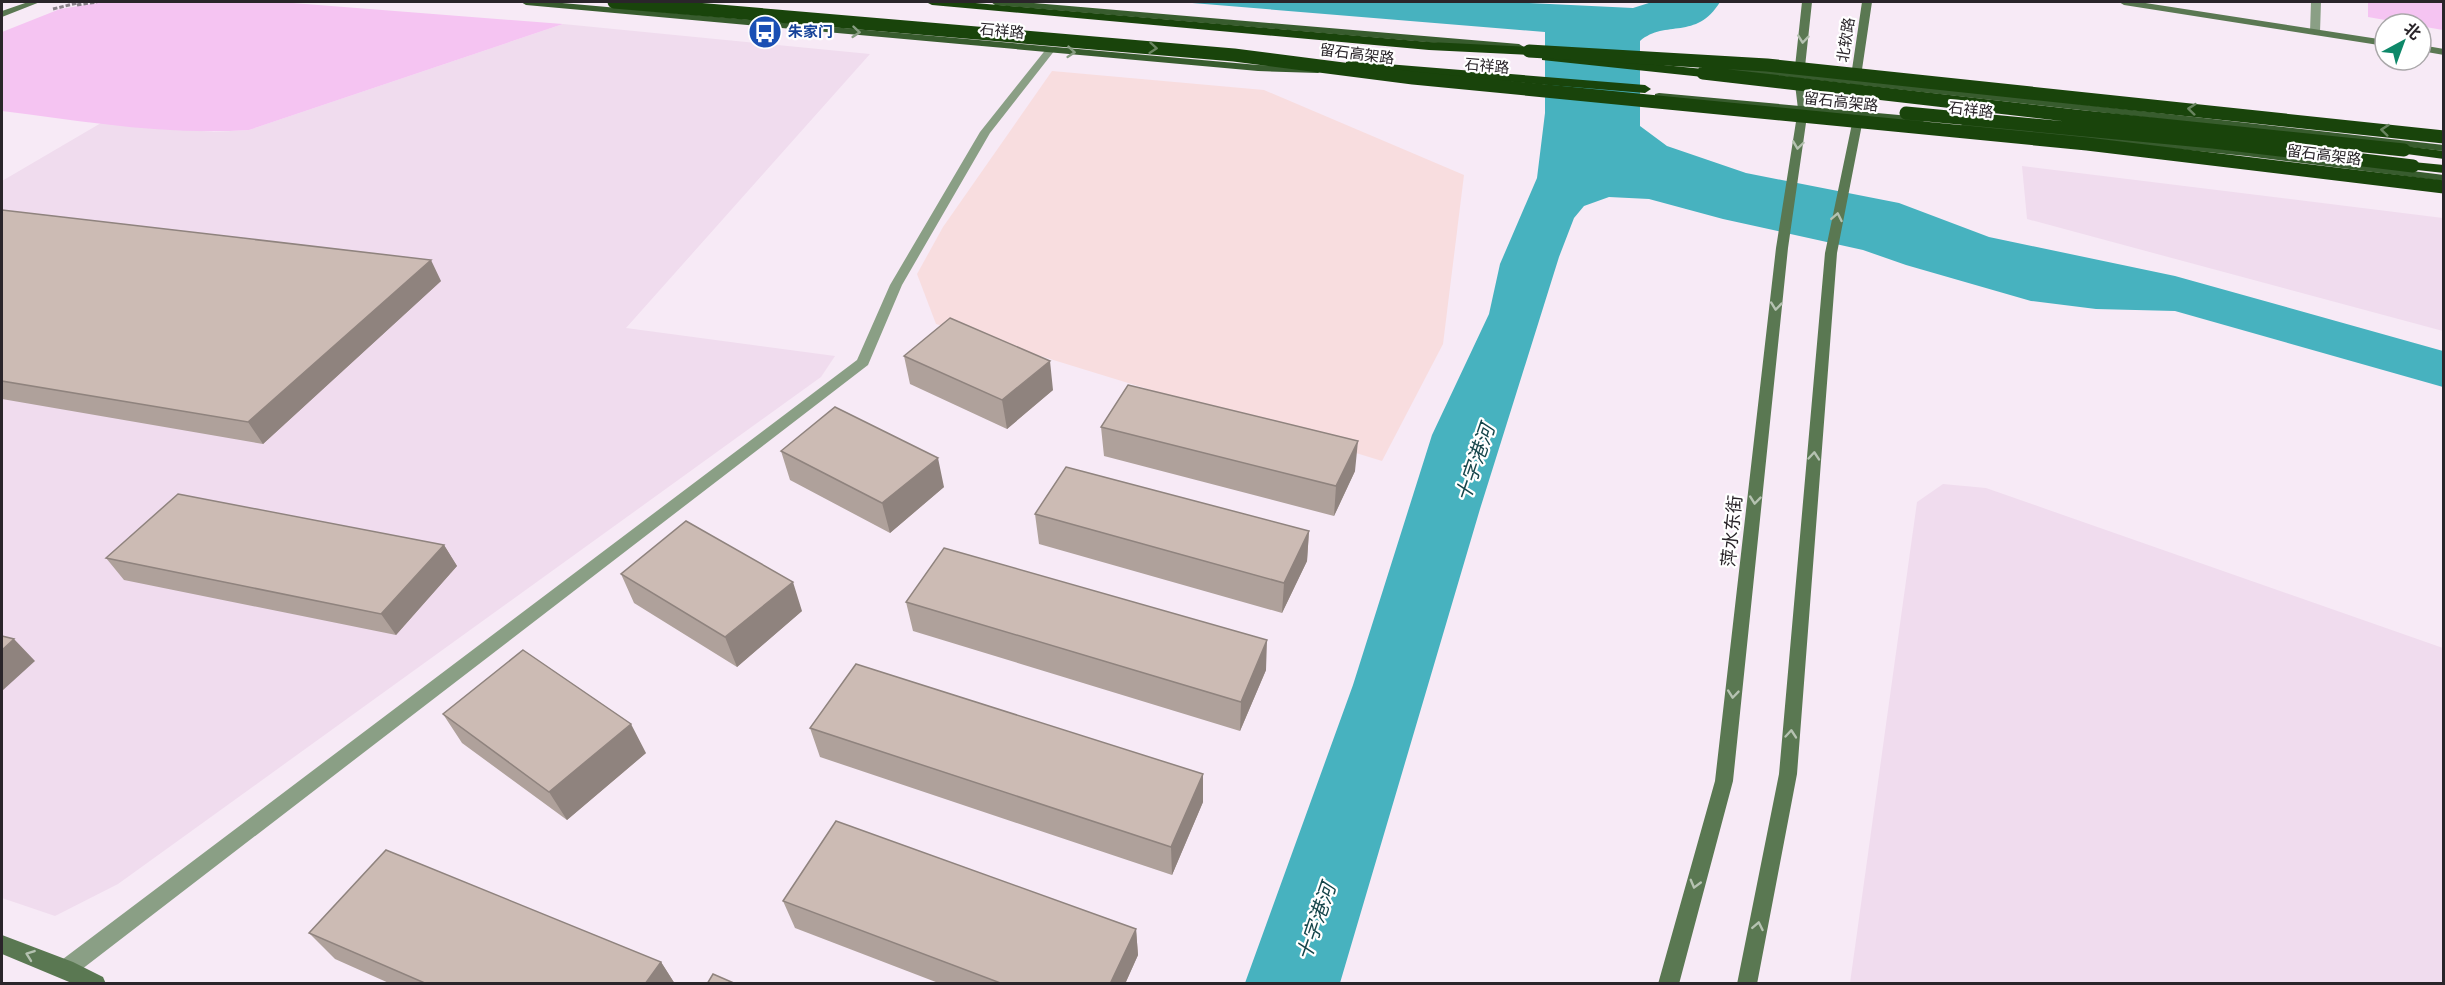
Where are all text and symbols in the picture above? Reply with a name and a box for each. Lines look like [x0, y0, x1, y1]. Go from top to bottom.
north arrow [2373, 12, 2433, 72]
bus stop icon: 朱家门 [747, 14, 783, 50]
street label: 北软路 [1834, 16, 1858, 64]
text: 北 [2400, 19, 2425, 43]
street label: 石祥路 [979, 20, 1025, 42]
place label: 朱家门 [788, 23, 833, 41]
one-way arrow [851, 25, 860, 38]
one-way arrow [1797, 34, 1810, 43]
street label: 留石高架路 [1319, 40, 1395, 68]
one-way arrow [1149, 41, 1158, 54]
one-way arrow [1066, 45, 1075, 58]
street label: 石祥路 [1464, 55, 1510, 77]
street label: 留石高架路 [1803, 89, 1879, 115]
street label: 石祥路 [1948, 99, 1994, 121]
one-way arrow [2187, 103, 2196, 116]
one-way arrow [2381, 125, 2390, 137]
one-way arrow [1792, 140, 1804, 149]
street label: 留石高架路 [2286, 141, 2362, 169]
one-way arrow [1831, 213, 1843, 222]
one-way arrow [1770, 302, 1783, 311]
water label: 十字港河 [1451, 417, 1501, 505]
one-way arrow [1807, 451, 1820, 460]
street label: 萍水东街 [1717, 494, 1746, 568]
one-way arrow [1749, 495, 1762, 505]
one-way arrow [1728, 689, 1740, 698]
one-way arrow [1784, 729, 1797, 739]
water label: 十字港河 [1292, 876, 1342, 964]
one-way arrow [1690, 879, 1702, 889]
one-way arrow [1751, 921, 1764, 931]
one-way arrow [25, 950, 36, 963]

